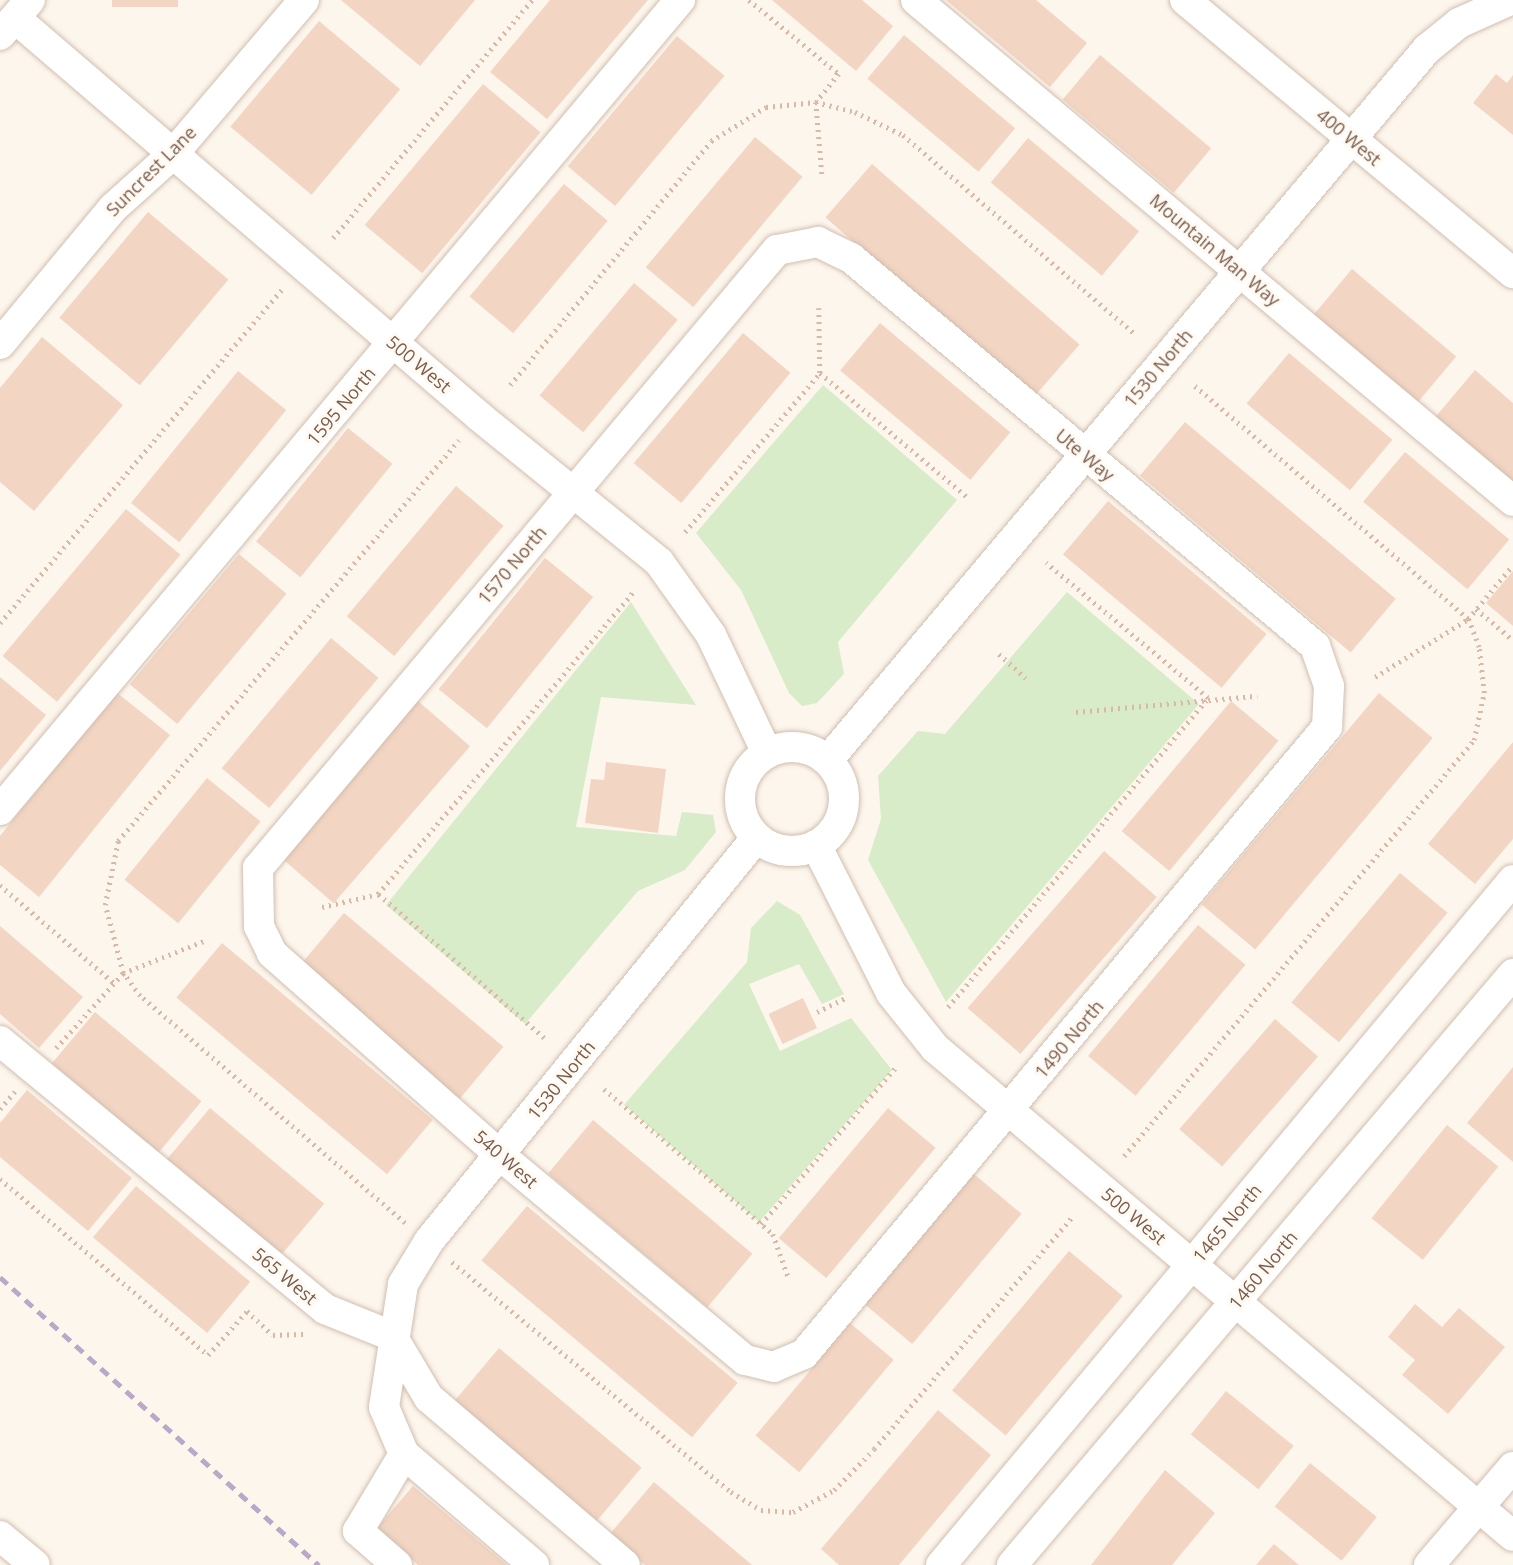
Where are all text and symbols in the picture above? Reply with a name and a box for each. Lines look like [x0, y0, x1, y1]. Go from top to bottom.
street label: 400 West [1312, 104, 1386, 170]
street label: Suncrest Lane [102, 122, 200, 220]
street label: Mountain Man Way [1146, 189, 1284, 311]
street label: 1530 North [1119, 325, 1197, 411]
street label: 500 West [382, 331, 456, 397]
street label: 1595 North [302, 363, 380, 449]
street label: Ute Way [1051, 424, 1119, 486]
street label: 1570 North [473, 522, 551, 608]
street label: 1490 North [1030, 996, 1108, 1082]
street label: 1530 North [523, 1036, 599, 1124]
street label: 540 West [470, 1126, 542, 1192]
street label: 1465 North [1188, 1180, 1266, 1266]
street label: 500 West [1097, 1183, 1171, 1249]
street label: 1460 North [1224, 1227, 1302, 1313]
street label: 565 West [248, 1243, 322, 1309]

